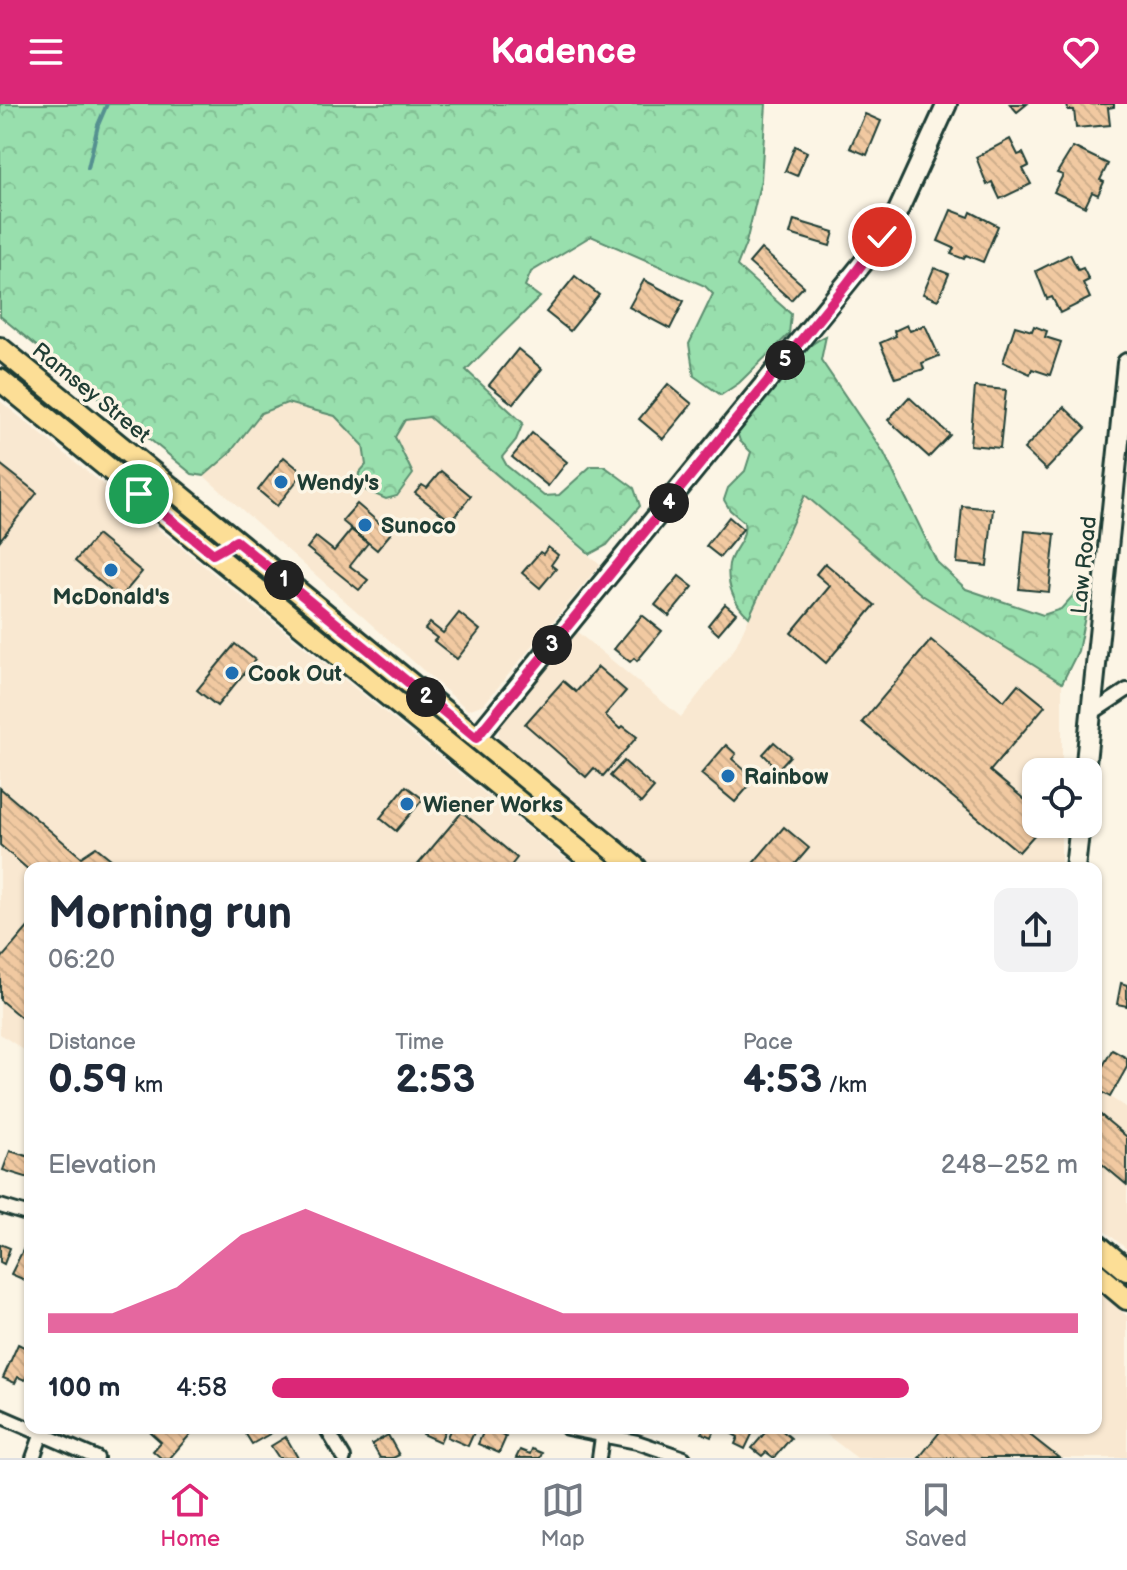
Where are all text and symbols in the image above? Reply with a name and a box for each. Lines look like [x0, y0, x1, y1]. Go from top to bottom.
icon: menu [24, 30, 68, 74]
icon: heart [1059, 30, 1103, 74]
text: Kadence [491, 31, 636, 74]
pin [848, 203, 916, 271]
icon: check [860, 215, 904, 259]
street label: Ramsey Street [26, 337, 156, 449]
pin: 5 [765, 340, 805, 380]
text: 5 [779, 346, 791, 373]
pin [105, 460, 173, 528]
place label: Wendy's [297, 470, 379, 497]
icon: arrive [117, 472, 161, 516]
marker: Wendy's [272, 473, 290, 491]
pin: 4 [649, 483, 689, 523]
text: 4 [663, 489, 675, 516]
place label: Sunoco [381, 513, 456, 540]
street label: Law Road [1066, 515, 1103, 615]
marker: Sunoco [356, 516, 374, 534]
pin: 1 [264, 560, 304, 600]
marker: McDonald's [102, 561, 120, 579]
text: 1 [279, 566, 289, 593]
place label: McDonald's [52, 584, 170, 611]
pin: 3 [532, 625, 572, 665]
text: 3 [546, 631, 558, 658]
place label: Cook Out [248, 661, 343, 688]
marker: Cook Out [223, 664, 241, 682]
pin: 2 [406, 677, 446, 717]
text: 2 [419, 683, 433, 710]
map controls [1022, 758, 1102, 838]
button: locate [1022, 758, 1102, 838]
place label: Rainbow [744, 764, 829, 791]
marker: Rainbow [719, 767, 737, 785]
place label: Wiener Works [423, 792, 563, 819]
marker: Wiener Works [398, 795, 416, 813]
text: Morning run [48, 888, 292, 941]
button: share [994, 888, 1078, 972]
text: 06:20 [48, 945, 115, 976]
text: Distance [48, 1029, 136, 1056]
text: Time [395, 1029, 444, 1056]
text: Pace [743, 1029, 793, 1056]
text: 0.59 [48, 1056, 128, 1104]
text: 2:53 [395, 1056, 475, 1104]
text: 4:53 [743, 1056, 822, 1104]
text: km [128, 1072, 163, 1099]
text: /km [822, 1072, 867, 1099]
text: Elevation [48, 1150, 156, 1181]
text: 248–252 m [941, 1150, 1078, 1181]
text: 100 m [48, 1373, 121, 1404]
text: 4:58 [176, 1373, 227, 1404]
tab: Home [160, 1478, 220, 1553]
tab: Map [540, 1478, 585, 1553]
tab: Saved [905, 1478, 967, 1553]

